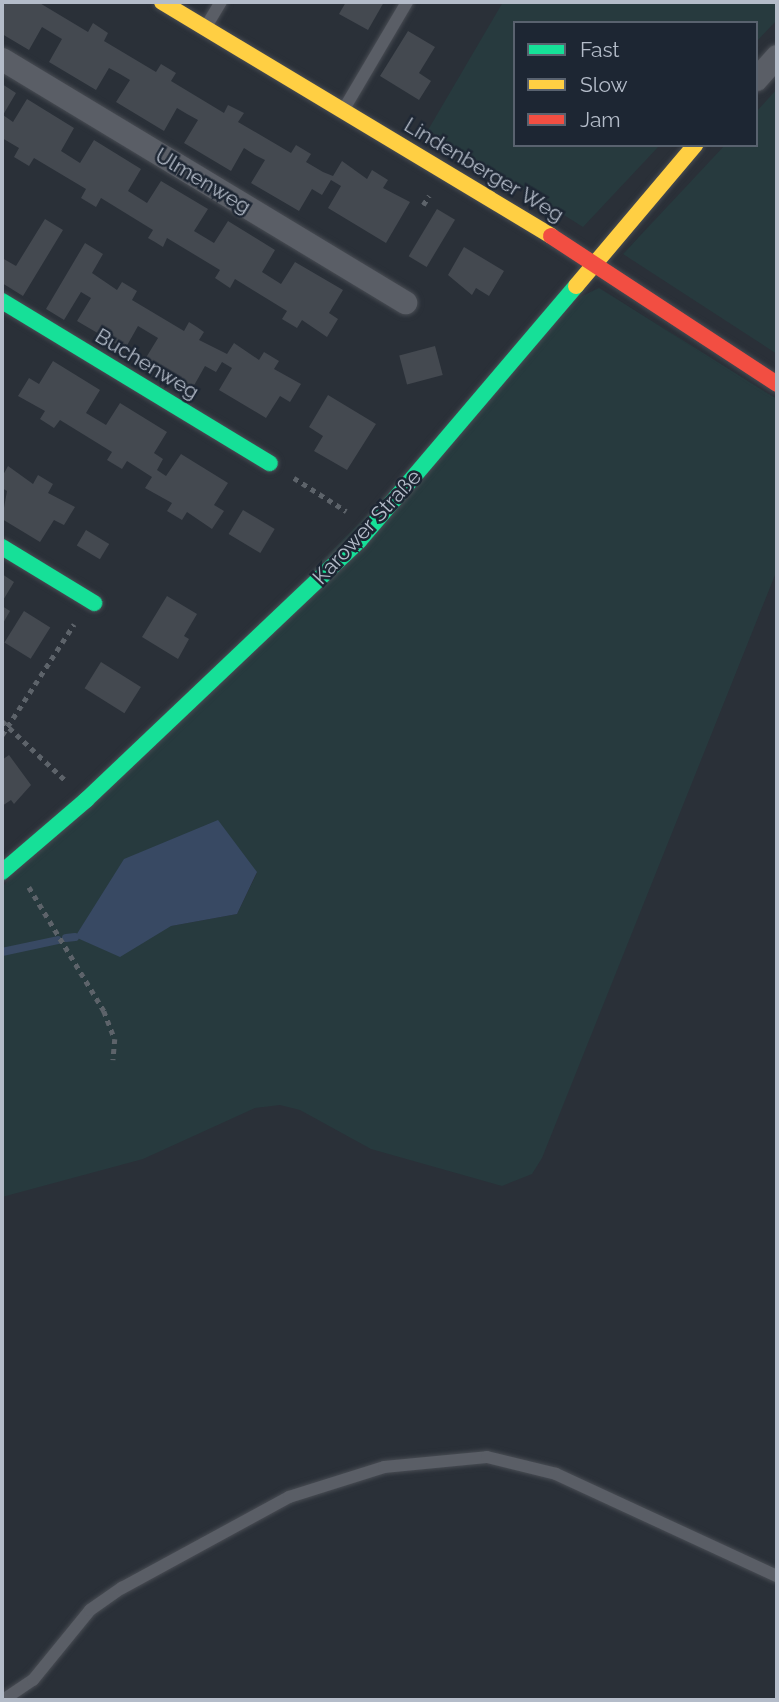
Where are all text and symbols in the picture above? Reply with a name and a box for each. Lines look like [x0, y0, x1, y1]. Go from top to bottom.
legend [513, 21, 758, 147]
text: Fast [580, 37, 620, 62]
text: Slow [580, 72, 628, 97]
text: Jam [580, 107, 621, 132]
street label: Lindenberger Weg [399, 112, 569, 228]
street label: Ulmenweg [151, 143, 255, 219]
street label: Buchenweg [91, 323, 203, 405]
street label: Karower Straße [307, 464, 427, 590]

